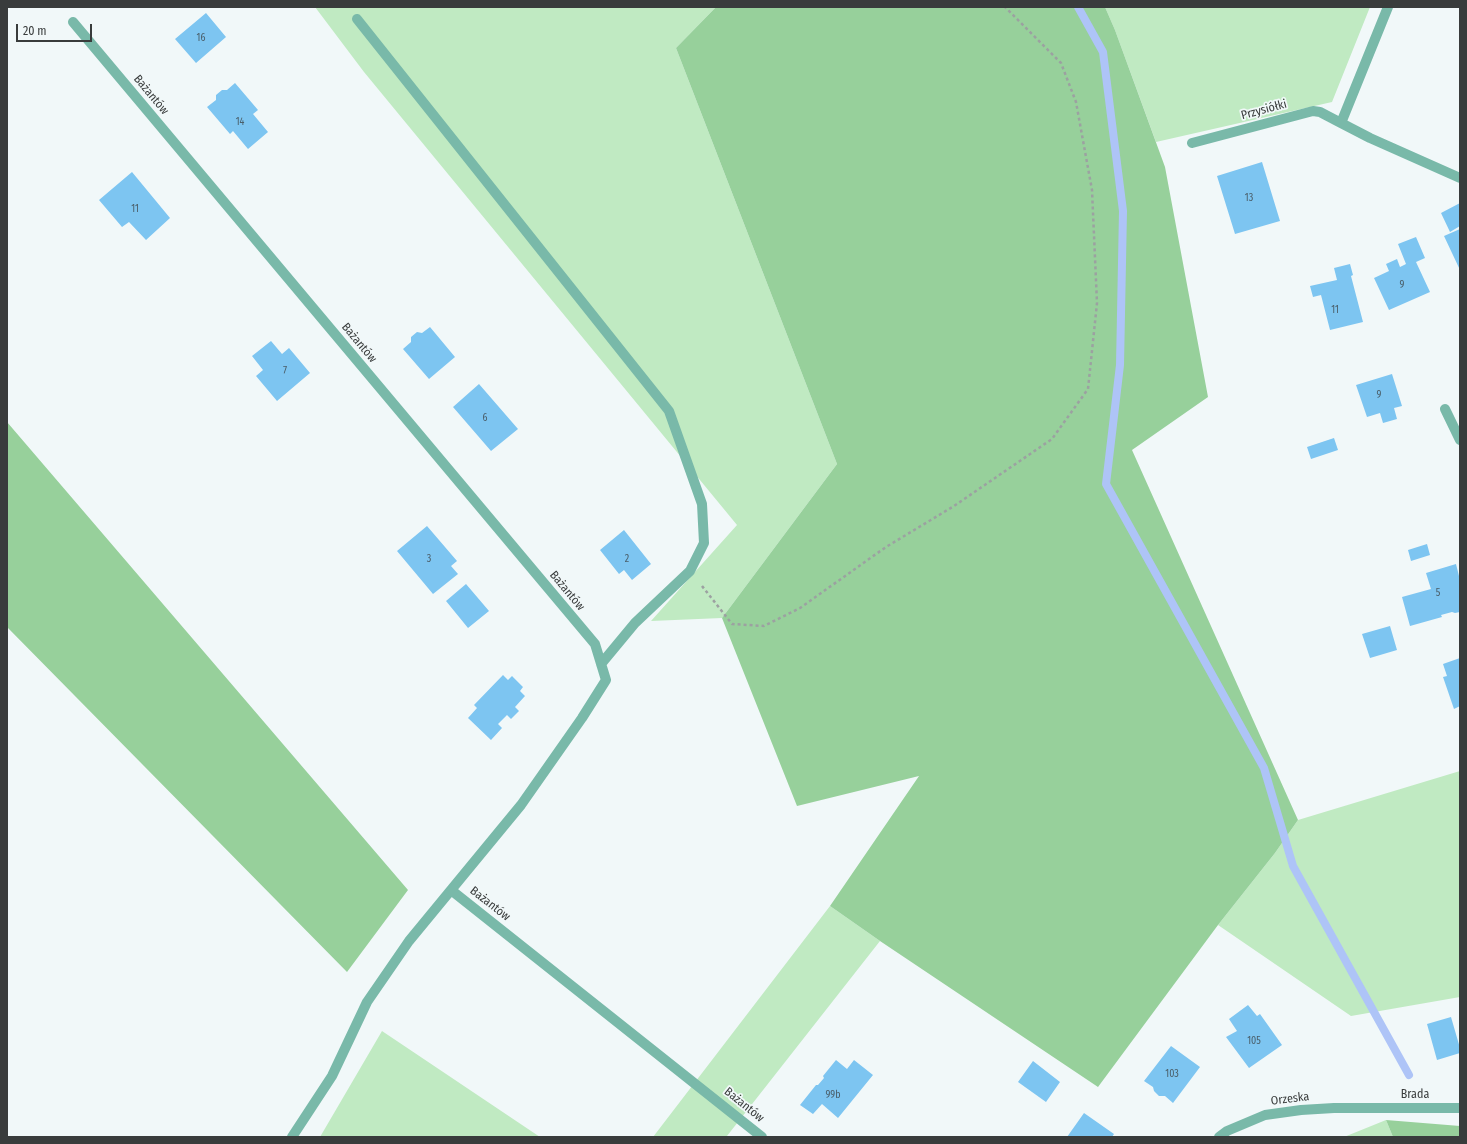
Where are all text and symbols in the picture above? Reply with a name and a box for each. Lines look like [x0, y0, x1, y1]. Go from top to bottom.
scale bar [18, 16, 94, 42]
text: 20 m [23, 24, 47, 38]
house number: 16 [197, 32, 205, 44]
street label: Bażantów [130, 72, 172, 118]
street label: Przysiółki [1240, 97, 1288, 123]
house number: 14 [236, 116, 244, 128]
house number: 13 [1245, 192, 1253, 204]
house number: 11 [131, 203, 139, 215]
house number: 9 [1400, 279, 1404, 291]
house number: 11 [1331, 304, 1339, 316]
street label: Bażantów [338, 320, 380, 366]
house number: 7 [283, 365, 287, 377]
house number: 9 [1377, 389, 1381, 401]
house number: 6 [483, 412, 487, 424]
house number: 3 [427, 553, 431, 565]
house number: 2 [625, 553, 629, 565]
street label: Bażantów [546, 568, 588, 614]
house number: 5 [1436, 587, 1440, 599]
street label: Bażantów [467, 884, 513, 924]
house number: 105 [1247, 1035, 1261, 1047]
house number: 103 [1165, 1068, 1179, 1080]
street label: Bażantów [721, 1085, 767, 1125]
street label: Brada [1401, 1088, 1429, 1102]
house number: 99b [825, 1089, 841, 1101]
street label: Orzeska [1270, 1090, 1310, 1108]

